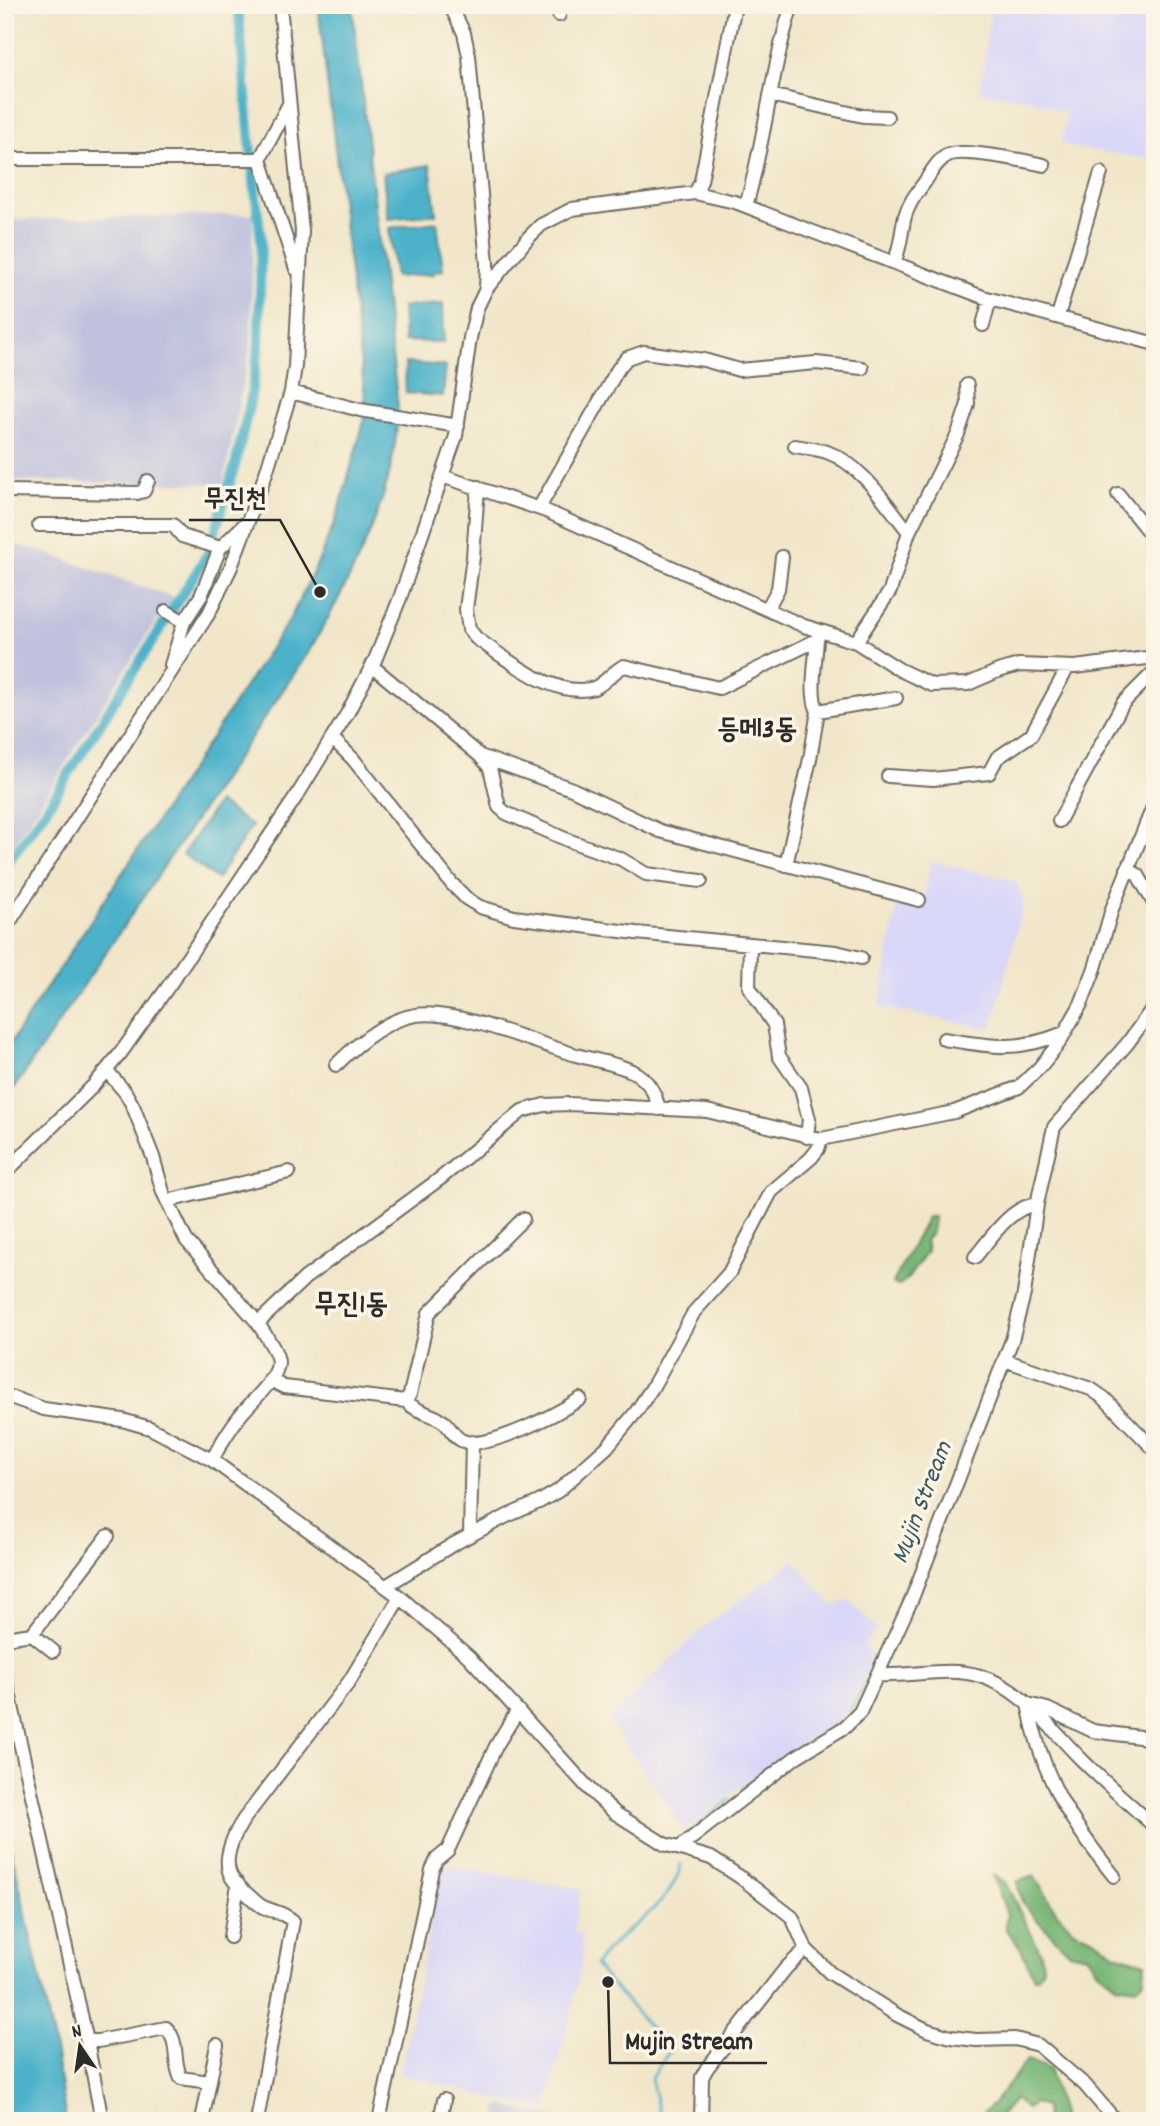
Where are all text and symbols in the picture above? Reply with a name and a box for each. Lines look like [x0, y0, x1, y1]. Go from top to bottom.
callout: 무진천 [189, 473, 280, 520]
text: 무진천 [204, 482, 266, 519]
district label: 등메3동 [717, 712, 797, 752]
district label: 무진1동 [314, 1287, 388, 1327]
water label: Mujin Stream [883, 1435, 964, 1569]
north arrow [46, 2010, 116, 2080]
callout: Mujin Stream [610, 2016, 767, 2063]
text: N [69, 2019, 85, 2047]
text: Mujin Stream [625, 2025, 753, 2062]

